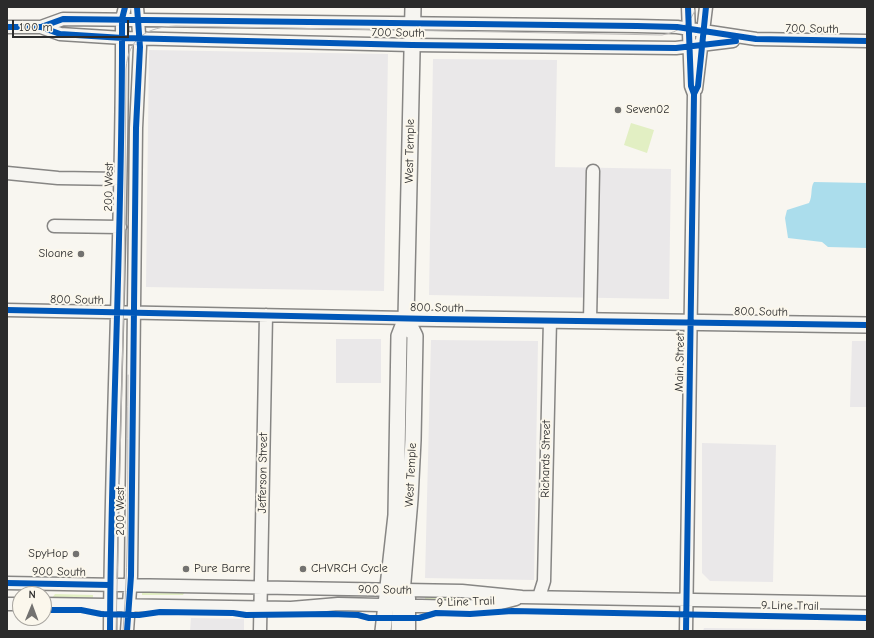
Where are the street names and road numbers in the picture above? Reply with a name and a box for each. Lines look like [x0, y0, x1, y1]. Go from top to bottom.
street label: 700 South [785, 21, 839, 37]
street label: 700 South [371, 25, 425, 41]
street label: West Temple [402, 119, 418, 183]
street label: 200 West [101, 162, 117, 212]
street label: 800 South [50, 292, 104, 308]
street label: 800 South [410, 300, 464, 316]
street label: 800 South [734, 304, 788, 320]
street label: Main Street [672, 332, 688, 392]
street label: Richards Street [538, 420, 554, 498]
street label: Jefferson Street [255, 433, 271, 513]
street label: West Temple [402, 443, 420, 507]
street label: 200 West [114, 487, 128, 535]
street label: 900 South [32, 564, 86, 580]
street label: 900 South [358, 582, 412, 598]
street label: 9 Line Trail [437, 594, 495, 610]
street label: 9 Line Trail [761, 598, 819, 614]

